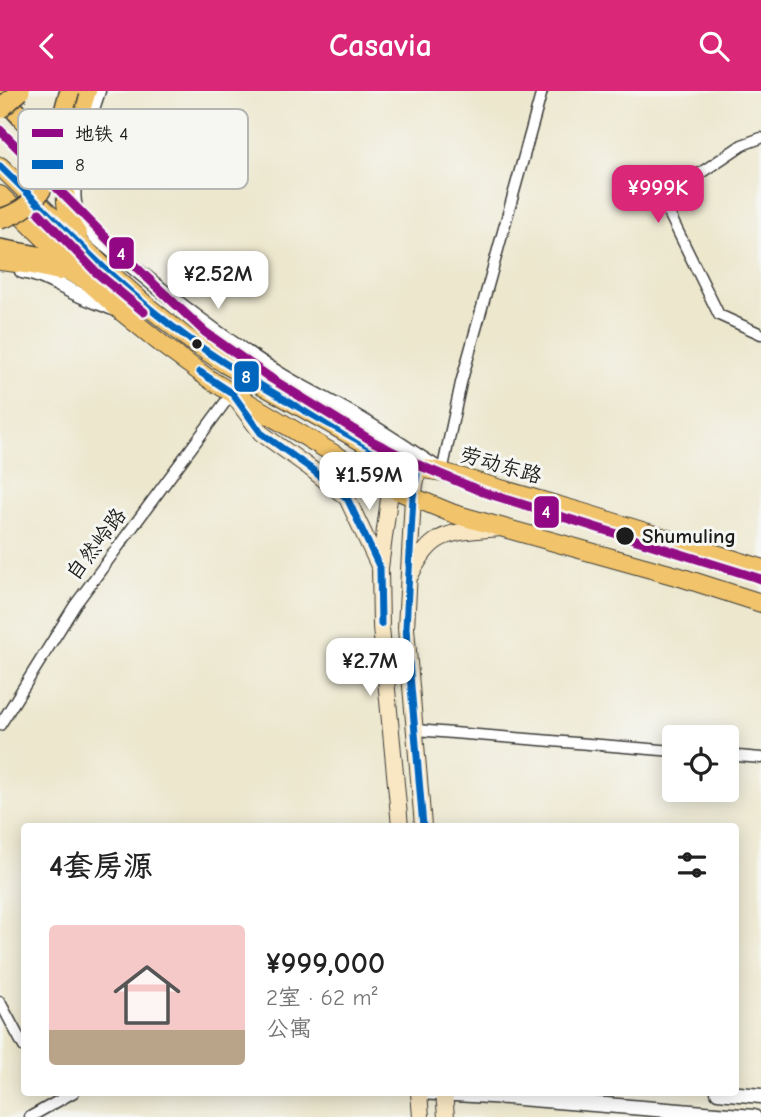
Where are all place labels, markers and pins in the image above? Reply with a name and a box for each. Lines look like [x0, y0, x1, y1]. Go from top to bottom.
pin: ¥999K [609, 165, 707, 225]
pin: ¥2.52M [161, 251, 275, 311]
unlabelled marker [190, 337, 204, 351]
pin: ¥1.59M [312, 453, 426, 512]
place label: Shumuling [642, 524, 736, 548]
marker: Shumuling [614, 525, 636, 547]
pin: ¥2.7M [321, 639, 419, 698]

